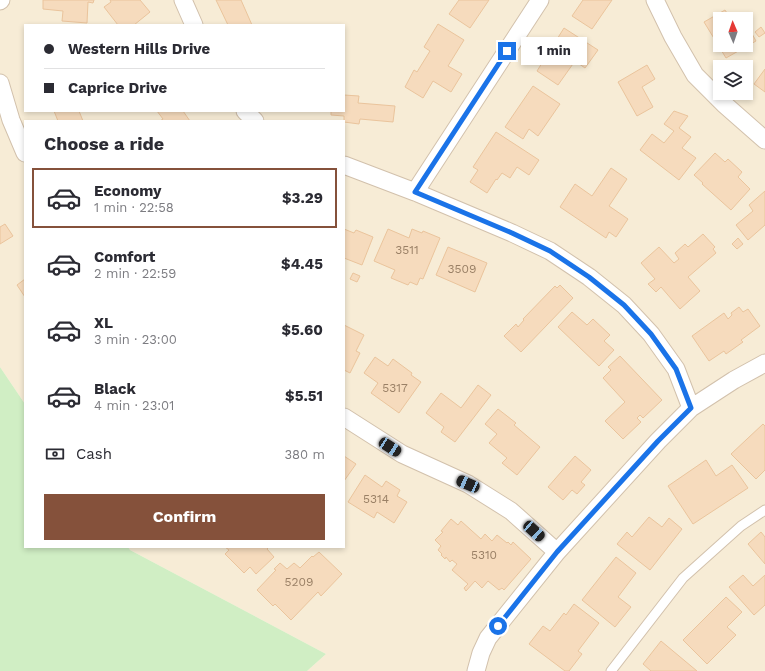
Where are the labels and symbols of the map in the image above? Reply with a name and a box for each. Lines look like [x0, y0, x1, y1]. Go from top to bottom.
north arrow [713, 12, 753, 52]
callout: 1 min [521, 37, 587, 65]
route end [498, 42, 516, 60]
house number: 3511 [395, 243, 419, 257]
house number: 3509 [448, 262, 476, 276]
house number: 5317 [382, 381, 408, 395]
car [377, 435, 403, 459]
car [455, 474, 481, 494]
house number: 5314 [363, 492, 389, 506]
car [521, 519, 547, 543]
house number: 5310 [471, 548, 497, 562]
house number: 5209 [285, 575, 313, 589]
route start [489, 617, 507, 635]

